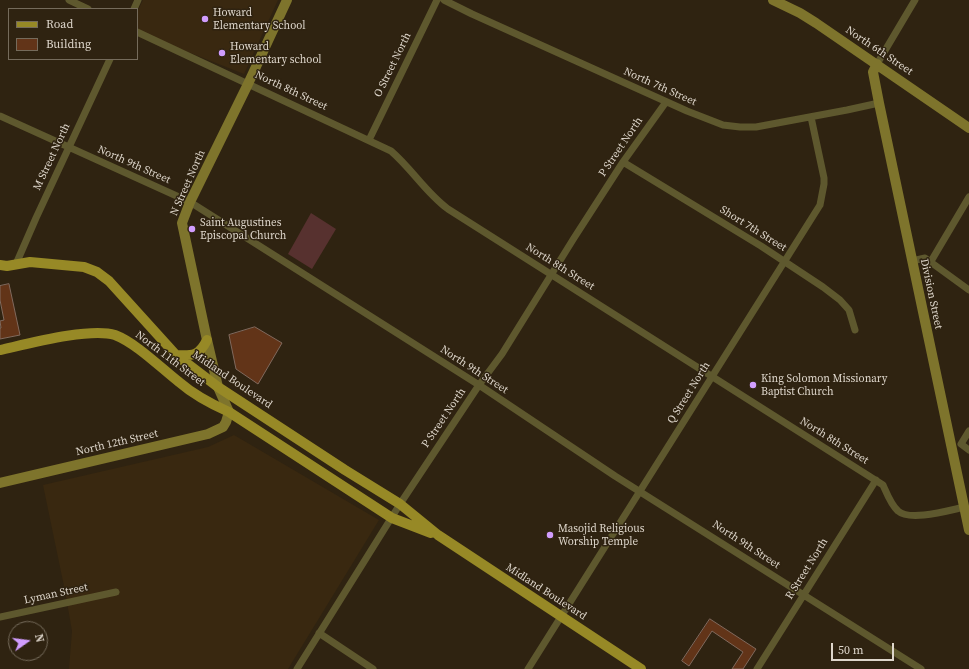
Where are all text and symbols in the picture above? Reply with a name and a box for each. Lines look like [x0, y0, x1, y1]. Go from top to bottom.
place label: Howard Elementary School [213, 6, 305, 32]
legend [8, 8, 138, 60]
marker: Howard Elementary School [200, 14, 210, 24]
text: Road [46, 16, 73, 32]
street label: North 6th Street [843, 24, 915, 78]
street label: O Street North [372, 30, 414, 100]
text: Building [46, 36, 91, 52]
place label: Howard Elementary school [230, 40, 322, 66]
marker: Howard Elementary school [217, 48, 227, 58]
street label: North 7th Street [622, 65, 698, 109]
street label: North 8th Street [253, 68, 329, 114]
street label: P Street North [596, 115, 646, 179]
street label: M Street North [31, 121, 73, 193]
street label: North 9th Street [96, 143, 172, 187]
street label: N Street North [168, 148, 208, 218]
street label: Short 7th Street [717, 203, 789, 255]
place label: Saint Augustines Episcopal Church [200, 216, 286, 242]
marker: Saint Augustines Episcopal Church [187, 224, 197, 234]
street label: North 8th Street [523, 241, 597, 293]
street label: Division Street [917, 258, 945, 330]
street label: North 11th Street [133, 329, 207, 389]
street label: North 9th Street [438, 343, 510, 397]
street label: Midland Boulevard [190, 348, 274, 412]
street label: Q Street North [665, 360, 713, 426]
place label: King Solomon Missionary Baptist Church [761, 372, 887, 398]
marker: King Solomon Missionary Baptist Church [748, 380, 758, 390]
street label: P Street North [419, 386, 469, 450]
street label: North 8th Street [797, 415, 871, 467]
street label: North 12th Street [75, 427, 159, 459]
street label: North 9th Street [710, 518, 782, 572]
place label: Masojid Religious Worship Temple [558, 522, 644, 548]
marker: Masojid Religious Worship Temple [545, 530, 555, 540]
street label: R Street North [783, 536, 831, 602]
street label: Midland Boulevard [503, 561, 589, 623]
street label: Lyman Street [23, 581, 89, 607]
north arrow [8, 621, 48, 661]
text: N [31, 633, 47, 644]
scale bar [833, 635, 896, 661]
text: 50 m [838, 642, 864, 658]

